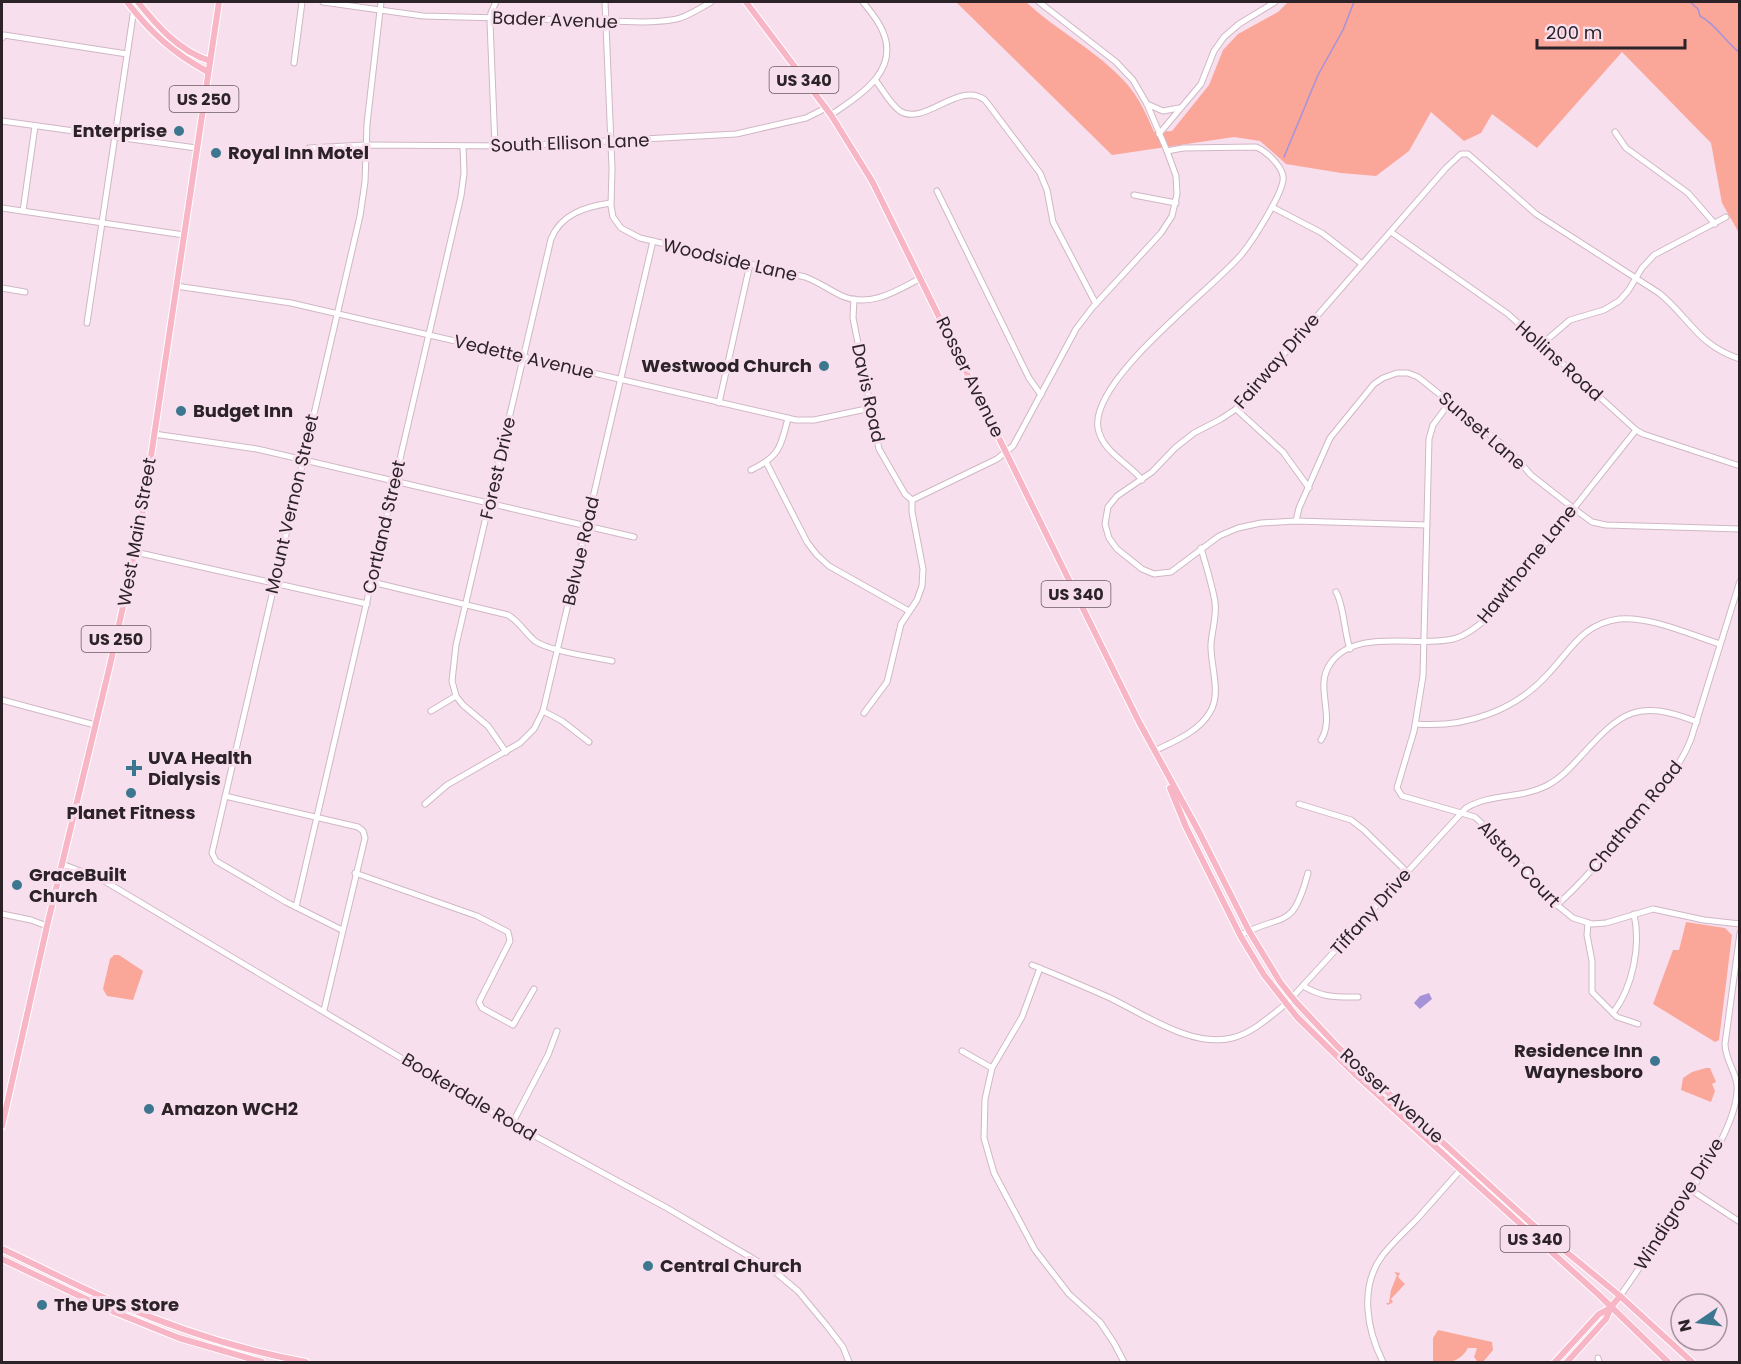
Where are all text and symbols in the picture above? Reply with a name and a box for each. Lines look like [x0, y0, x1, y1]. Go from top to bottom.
street label: Bader Avenue [492, 5, 618, 34]
scale bar [1537, 12, 1686, 50]
text: 200 m [1546, 20, 1602, 45]
road number: US 340 [770, 67, 838, 93]
road number: US 250 [170, 86, 238, 112]
place label: Enterprise [73, 118, 167, 143]
marker: Enterprise [172, 124, 186, 138]
street label: South Ellison Lane [490, 127, 650, 158]
place label: Royal Inn Motel [228, 140, 369, 165]
marker: Royal Inn Motel [209, 146, 223, 160]
street label: Woodside Lane [660, 232, 800, 287]
street label: Fairway Drive [1228, 307, 1325, 414]
street label: Rosser Avenue [930, 312, 1011, 441]
street label: Hollins Road [1510, 315, 1608, 407]
street label: Vedette Avenue [451, 328, 597, 385]
street label: Davis Road [846, 341, 891, 445]
place label: Westwood Church [641, 353, 812, 378]
marker: Westwood Church [817, 359, 831, 373]
street label: Sunset Lane [1433, 386, 1531, 476]
place label: Budget Inn [193, 398, 293, 423]
marker: Budget Inn [174, 404, 188, 418]
street label: Mount Vernon Street [259, 412, 324, 596]
street label: Forest Drive [474, 414, 521, 522]
street label: West Main Street [111, 456, 162, 608]
street label: Cortland Street [356, 458, 411, 596]
street label: Belvue Road [556, 494, 605, 608]
street label: Hawthorne Lane [1471, 499, 1582, 628]
road number: US 340 [1042, 581, 1110, 607]
road number: US 250 [82, 626, 150, 652]
place label: UVA Health Dialysis [148, 745, 252, 791]
street label: Chatham Road [1581, 755, 1688, 878]
marker: UVA Health Dialysis [125, 759, 143, 777]
marker: Planet Fitness [124, 786, 138, 800]
place label: Planet Fitness [67, 800, 195, 825]
street label: Alston Court [1473, 815, 1566, 913]
place label: GraceBuilt Church [29, 862, 127, 908]
street label: Tiffany Drive [1325, 863, 1417, 961]
marker: GraceBuilt Church [10, 878, 24, 892]
place label: Residence Inn Waynesboro [1514, 1038, 1643, 1084]
street label: Rosser Avenue [1335, 1042, 1450, 1149]
street label: Bookerdale Road [397, 1047, 541, 1147]
marker: Residence Inn Waynesboro [1648, 1054, 1662, 1068]
place label: Amazon WCH2 [161, 1096, 298, 1121]
marker: Amazon WCH2 [142, 1102, 156, 1116]
street label: Windigrove Drive [1628, 1133, 1729, 1275]
road number: US 340 [1500, 1226, 1570, 1252]
place label: Central Church [660, 1253, 802, 1278]
marker: Central Church [641, 1259, 655, 1273]
place label: The UPS Store [54, 1292, 179, 1317]
north arrow [1669, 1292, 1729, 1352]
marker: The UPS Store [35, 1298, 49, 1312]
text: N [1672, 1317, 1698, 1334]

